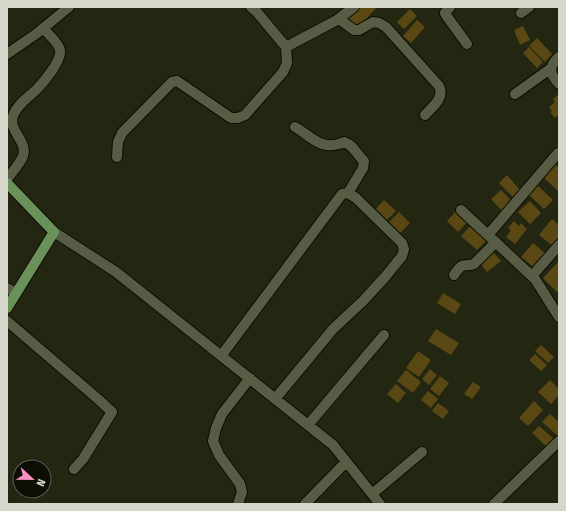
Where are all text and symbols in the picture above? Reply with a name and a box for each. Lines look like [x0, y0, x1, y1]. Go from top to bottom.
north arrow [12, 459, 52, 499]
text: N [34, 477, 48, 488]

